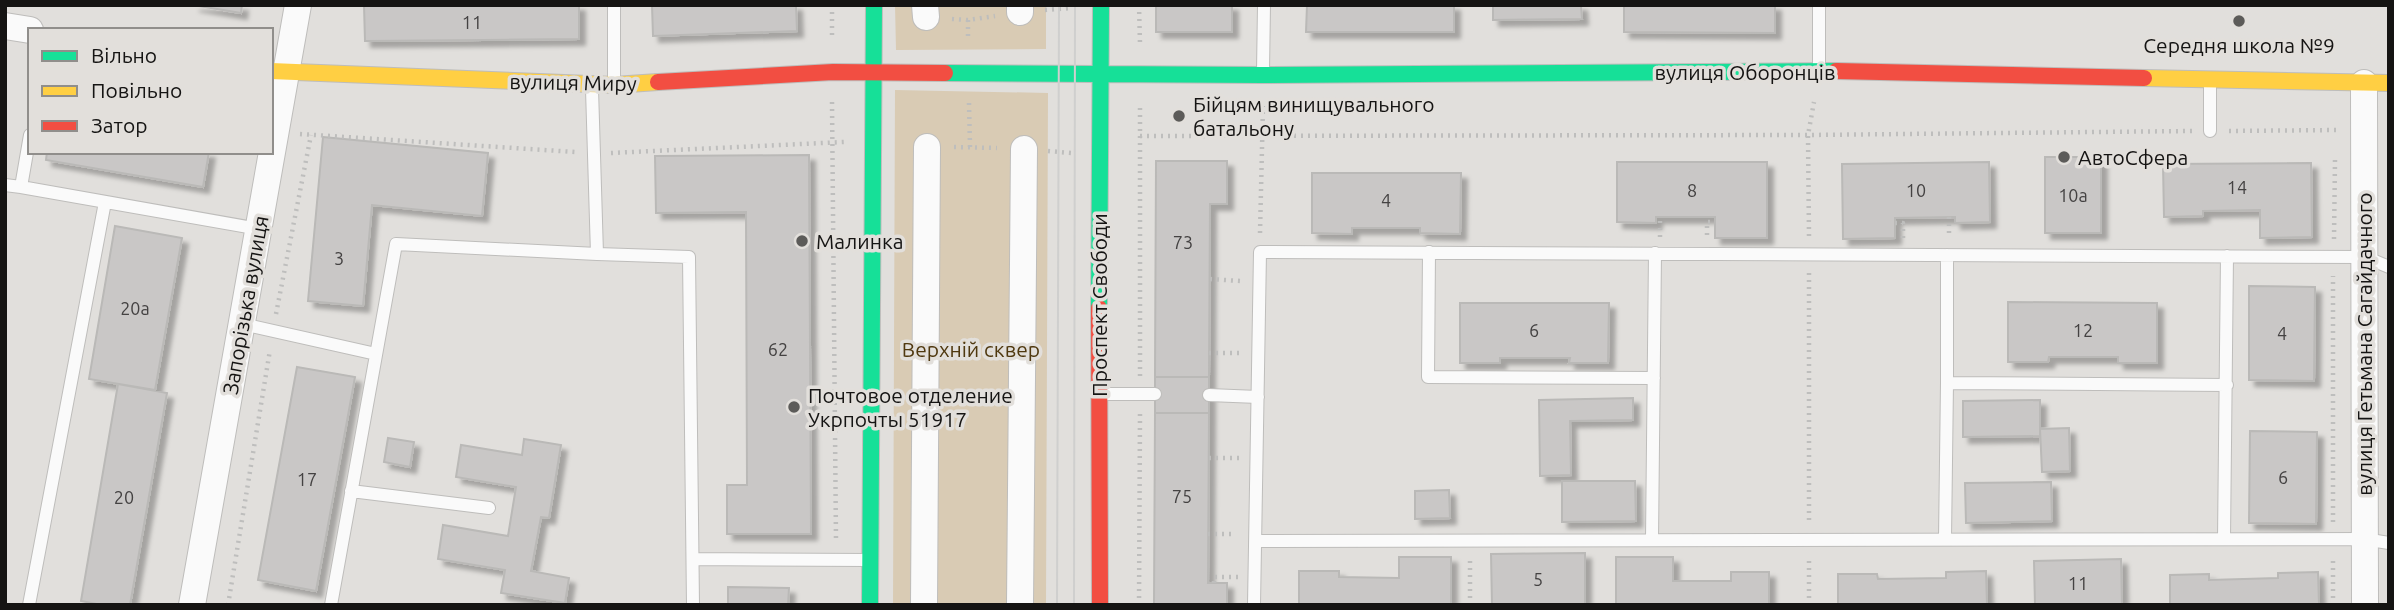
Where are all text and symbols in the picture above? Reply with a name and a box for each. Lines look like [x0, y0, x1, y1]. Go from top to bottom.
house number: 11 [462, 12, 482, 32]
marker: Середня школа №9 [2231, 13, 2247, 29]
legend [28, 28, 273, 154]
place label: Середня школа №9 [2143, 33, 2335, 57]
text: Вільно [91, 43, 157, 67]
street label: вулиця Оборонців [1655, 60, 1835, 84]
street label: вулиця Миру [509, 69, 637, 95]
text: Повільно [91, 78, 182, 102]
place label: Бійцям винищувального батальону [1193, 92, 1434, 140]
marker: Бійцям винищувального батальону [1171, 108, 1187, 124]
text: Затор [91, 113, 147, 137]
place label: АвтоСфера [2078, 145, 2188, 169]
marker: АвтоСфера [2056, 149, 2072, 165]
house number: 14 [2227, 177, 2247, 197]
house number: 8 [1687, 180, 1697, 200]
house number: 10 [1906, 180, 1926, 200]
house number: 10а [2058, 185, 2088, 205]
house number: 4 [1381, 190, 1391, 210]
street label: вулиця Гетьмана Сагайдачного [2352, 192, 2376, 496]
street label: Проспект Свободи [1087, 213, 1111, 397]
street label: Запорізька вулиця [217, 214, 273, 396]
place label: Малинка [816, 229, 904, 253]
house number: 73 [1173, 232, 1193, 252]
marker: Малинка [794, 233, 810, 249]
house number: 3 [334, 248, 344, 268]
house number: 20а [120, 298, 150, 318]
house number: 6 [1529, 320, 1539, 340]
house number: 12 [2073, 320, 2093, 340]
house number: 4 [2277, 323, 2287, 343]
park label: Верхній сквер [902, 337, 1040, 361]
house number: 62 [768, 339, 788, 359]
place label: Почтовое отделение Укрпочты 51917 [808, 383, 1013, 431]
marker: Почтовое отделение Укрпочты 51917 [786, 399, 802, 415]
house number: 6 [2278, 467, 2288, 487]
house number: 17 [297, 469, 317, 489]
house number: 75 [1172, 486, 1192, 506]
house number: 20 [114, 487, 134, 507]
house number: 5 [1533, 569, 1543, 589]
house number: 11 [2068, 573, 2088, 593]

